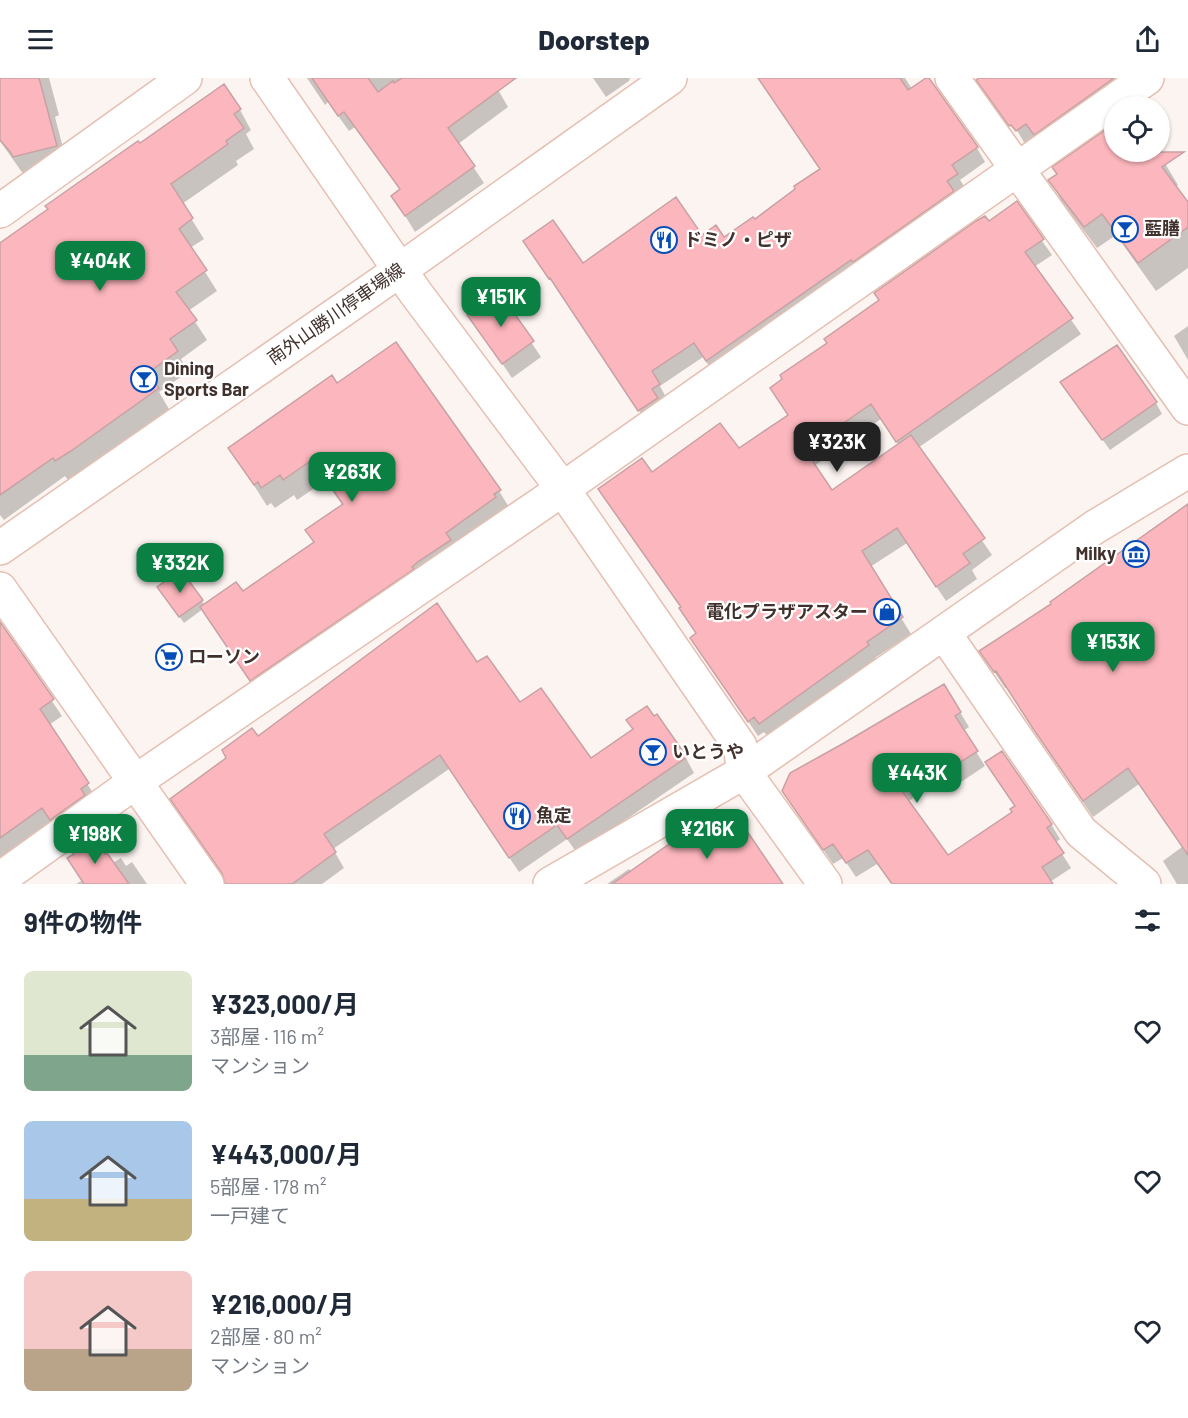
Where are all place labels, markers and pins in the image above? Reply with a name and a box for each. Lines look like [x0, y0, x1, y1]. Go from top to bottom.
bar icon: 藍膳 [1110, 214, 1140, 244]
place label: 藍膳 [1144, 217, 1180, 239]
restaurant icon: ドミノ・ピザ [649, 225, 679, 255]
place label: ドミノ・ピザ [684, 228, 792, 250]
pin: ¥404K [58, 241, 142, 292]
pin: ¥151K [459, 277, 543, 328]
place label: Dining Sports Bar [164, 357, 249, 400]
bar icon: Dining Sports Bar [129, 364, 159, 394]
pin: ¥323K [795, 422, 879, 473]
pin: ¥263K [310, 452, 394, 503]
museum icon: Milky [1121, 539, 1151, 569]
place label: Milky [1075, 542, 1116, 564]
pin: ¥332K [138, 543, 222, 594]
shop icon: 電化プラザアスター [872, 597, 902, 627]
place label: 電化プラザアスター [706, 600, 868, 622]
pin: ¥153K [1071, 622, 1155, 673]
supermarket icon: ローソン [154, 642, 184, 672]
place label: ローソン [188, 645, 260, 667]
bar icon: いとうや [638, 737, 668, 767]
place label: いとうや [672, 740, 744, 762]
pin: ¥443K [875, 753, 959, 804]
restaurant icon: 魚定 [502, 801, 532, 831]
place label: 魚定 [536, 804, 572, 826]
pin: ¥216K [665, 809, 749, 860]
pin: ¥198K [53, 814, 137, 865]

